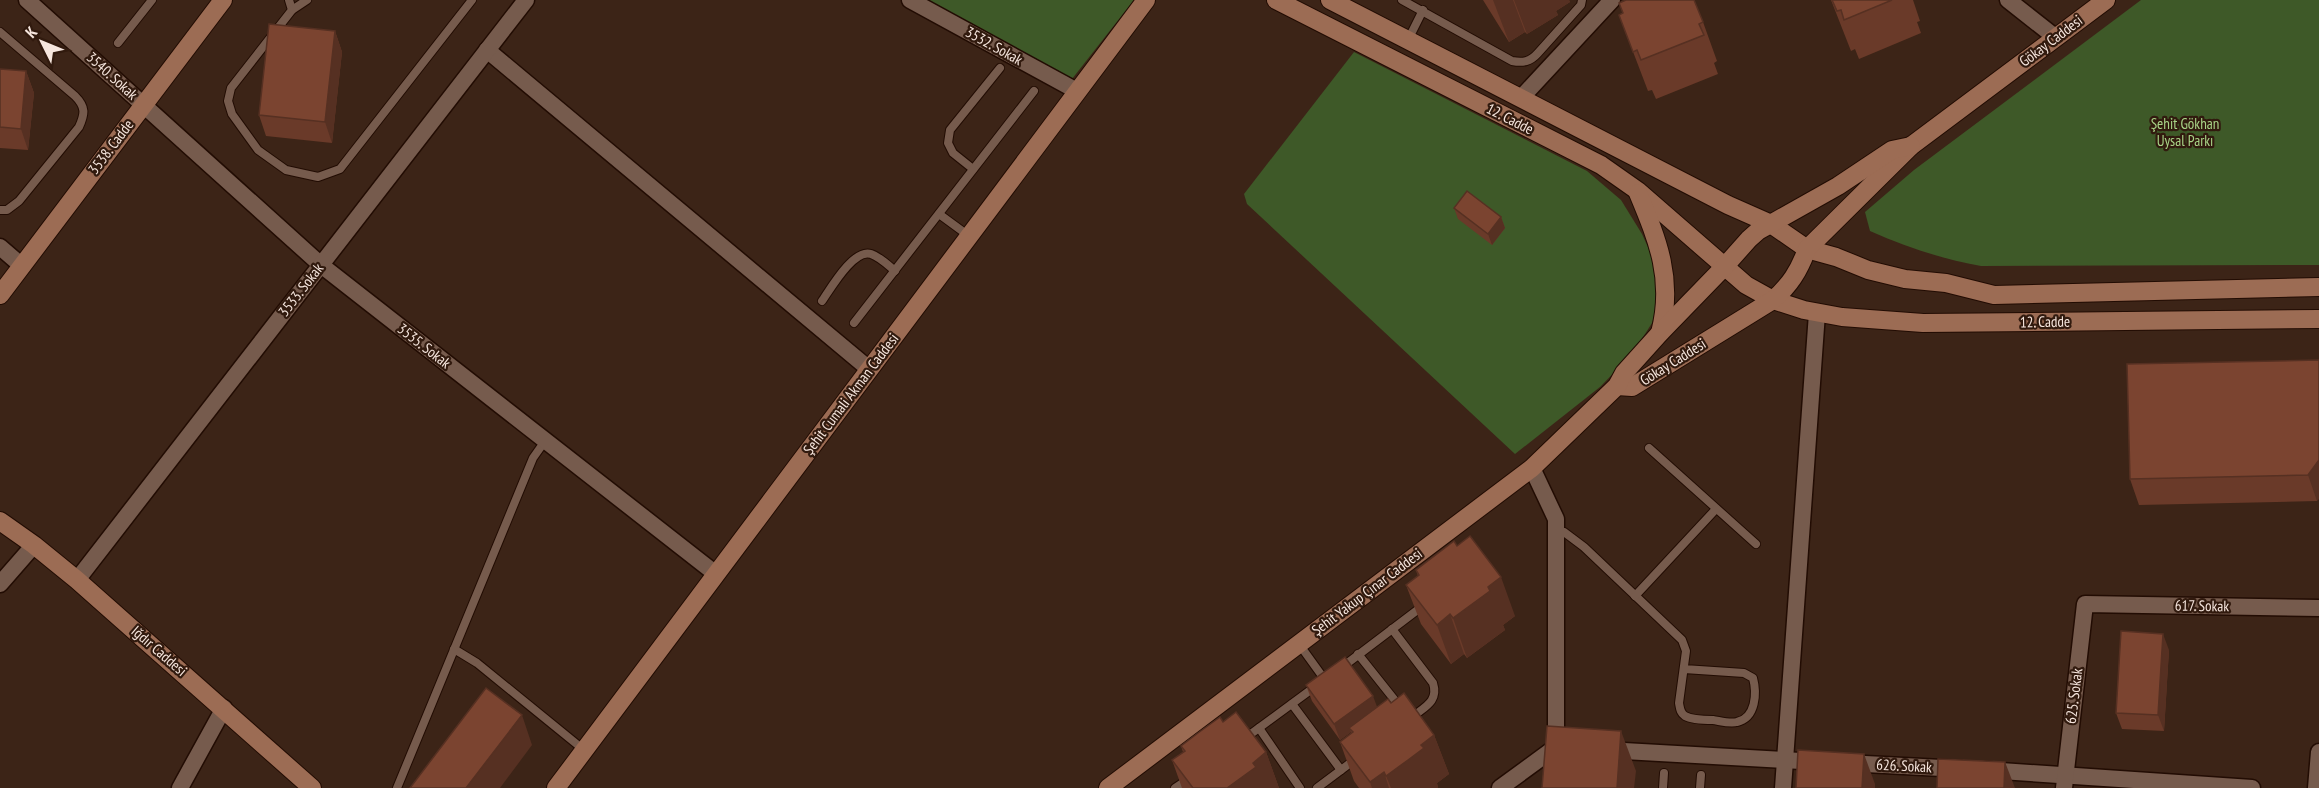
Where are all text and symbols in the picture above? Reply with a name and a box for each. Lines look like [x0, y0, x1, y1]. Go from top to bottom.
street label: Gökay Caddesi [2015, 11, 2086, 71]
north arrow [12, 12, 72, 72]
text: K [21, 21, 42, 42]
street label: 3532. Sokak [962, 22, 1026, 69]
street label: 3540. Sokak [83, 48, 142, 104]
street label: 12. Cadde [1484, 99, 1537, 138]
park label: Şehit Gökhan Uysal Parkı [2151, 114, 2219, 150]
street label: 3538. Cadde [84, 116, 137, 178]
street label: 3533. Sokak [274, 259, 327, 320]
street label: 12. Cadde [2020, 312, 2070, 331]
street label: 3535. Sokak [394, 319, 455, 372]
street label: Şehit Cumali Akman Caddesi [799, 329, 902, 458]
street label: Gökay Caddesi [1636, 334, 1709, 389]
street label: Şehit Yakup Çınar Caddesi [1308, 544, 1426, 639]
street label: 617. Sokak [2175, 596, 2229, 615]
street label: Iğdır Caddesi [128, 621, 191, 680]
street label: 625. Sokak [2061, 667, 2086, 725]
street label: 626. Sokak [1876, 755, 1932, 776]

